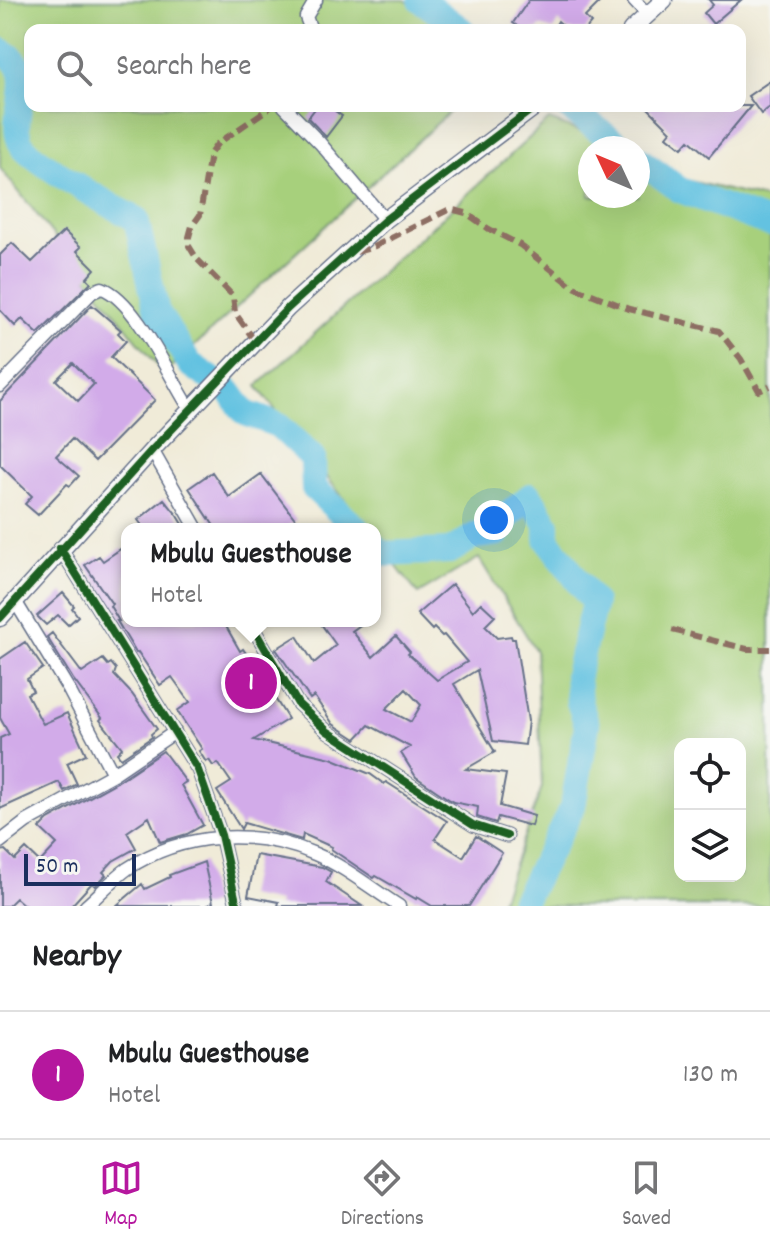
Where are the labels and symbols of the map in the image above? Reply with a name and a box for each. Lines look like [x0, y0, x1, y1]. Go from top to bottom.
north arrow [578, 136, 650, 208]
your location [474, 500, 514, 540]
pin: 1 [225, 653, 277, 713]
scale bar [24, 850, 136, 886]

